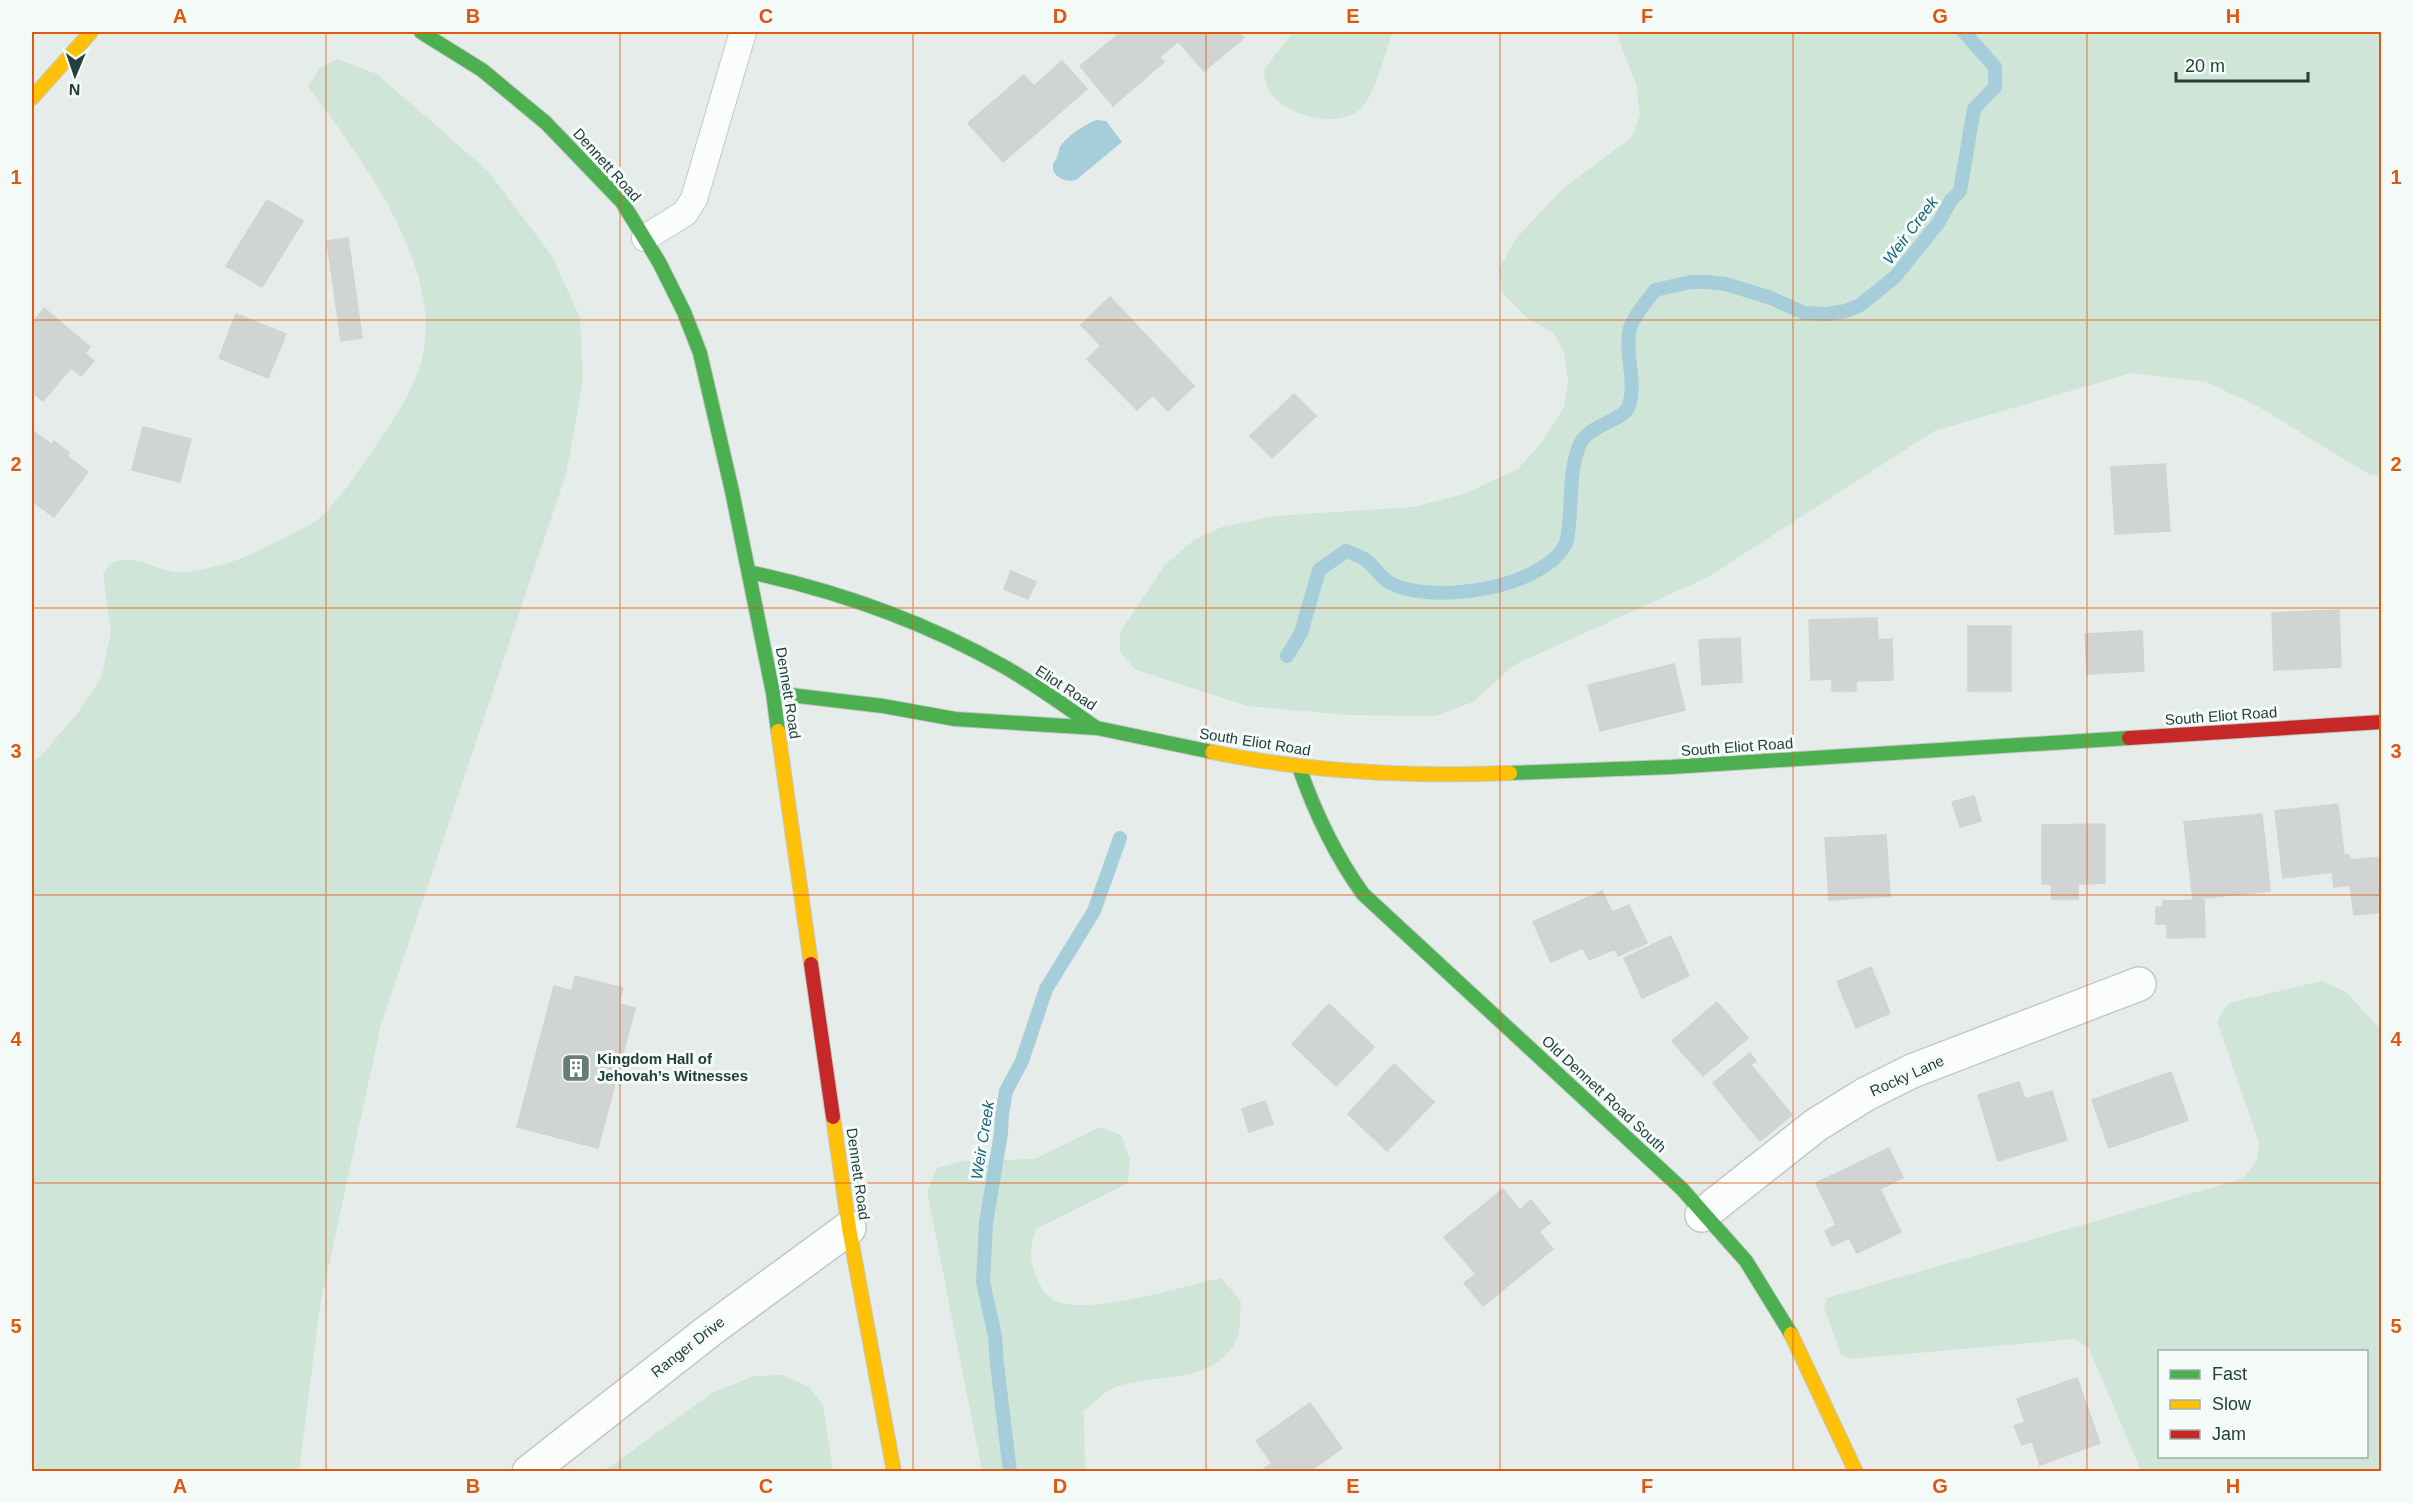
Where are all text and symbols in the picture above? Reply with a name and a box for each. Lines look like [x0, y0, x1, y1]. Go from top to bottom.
text: A [173, 5, 187, 27]
text: B [466, 5, 480, 27]
text: C [759, 5, 773, 27]
text: D [1053, 5, 1067, 27]
text: E [1346, 5, 1360, 27]
text: F [1641, 5, 1653, 27]
text: G [1932, 5, 1948, 27]
text: H [2226, 5, 2240, 27]
north arrow [45, 45, 105, 105]
scale bar [2176, 45, 2308, 83]
text: 20 m [2185, 56, 2225, 76]
text: N [68, 81, 81, 98]
street label: Dennett Road [570, 125, 645, 205]
text: 1 [10, 166, 22, 188]
text: 1 [2390, 166, 2402, 188]
water label: Weir Creek [1880, 193, 1942, 267]
text: 2 [10, 453, 22, 475]
text: 2 [2390, 453, 2402, 475]
street label: Dennett Road [773, 646, 804, 740]
street label: Eliot Road [1033, 662, 1100, 714]
street label: South Eliot Road [2164, 703, 2278, 728]
street label: South Eliot Road [1198, 724, 1312, 759]
street label: South Eliot Road [1680, 734, 1794, 759]
text: 3 [10, 740, 22, 762]
text: 3 [2390, 740, 2402, 762]
text: 4 [10, 1028, 22, 1050]
text: 4 [2390, 1028, 2402, 1050]
street label: Old Dennett Road South [1539, 1032, 1670, 1156]
place label: Kingdom Hall of Jehovah’s Witnesses [597, 1050, 748, 1084]
building icon: Kingdom Hall of Jehovah’s Witnesses [560, 1052, 592, 1084]
street label: Rocky Lane [1867, 1052, 1946, 1099]
water label: Weir Creek [968, 1098, 997, 1181]
street label: Dennett Road [844, 1127, 873, 1221]
street label: Ranger Drive [648, 1313, 728, 1381]
text: 5 [10, 1315, 22, 1337]
text: 5 [2390, 1315, 2402, 1337]
legend [2158, 1350, 2368, 1458]
text: Fast [2212, 1364, 2247, 1384]
text: Slow [2212, 1394, 2252, 1414]
text: Jam [2212, 1424, 2246, 1444]
text: A [173, 1475, 187, 1497]
text: B [466, 1475, 480, 1497]
text: C [759, 1475, 773, 1497]
text: D [1053, 1475, 1067, 1497]
text: E [1346, 1475, 1360, 1497]
text: F [1641, 1475, 1653, 1497]
text: G [1932, 1475, 1948, 1497]
text: H [2226, 1475, 2240, 1497]

